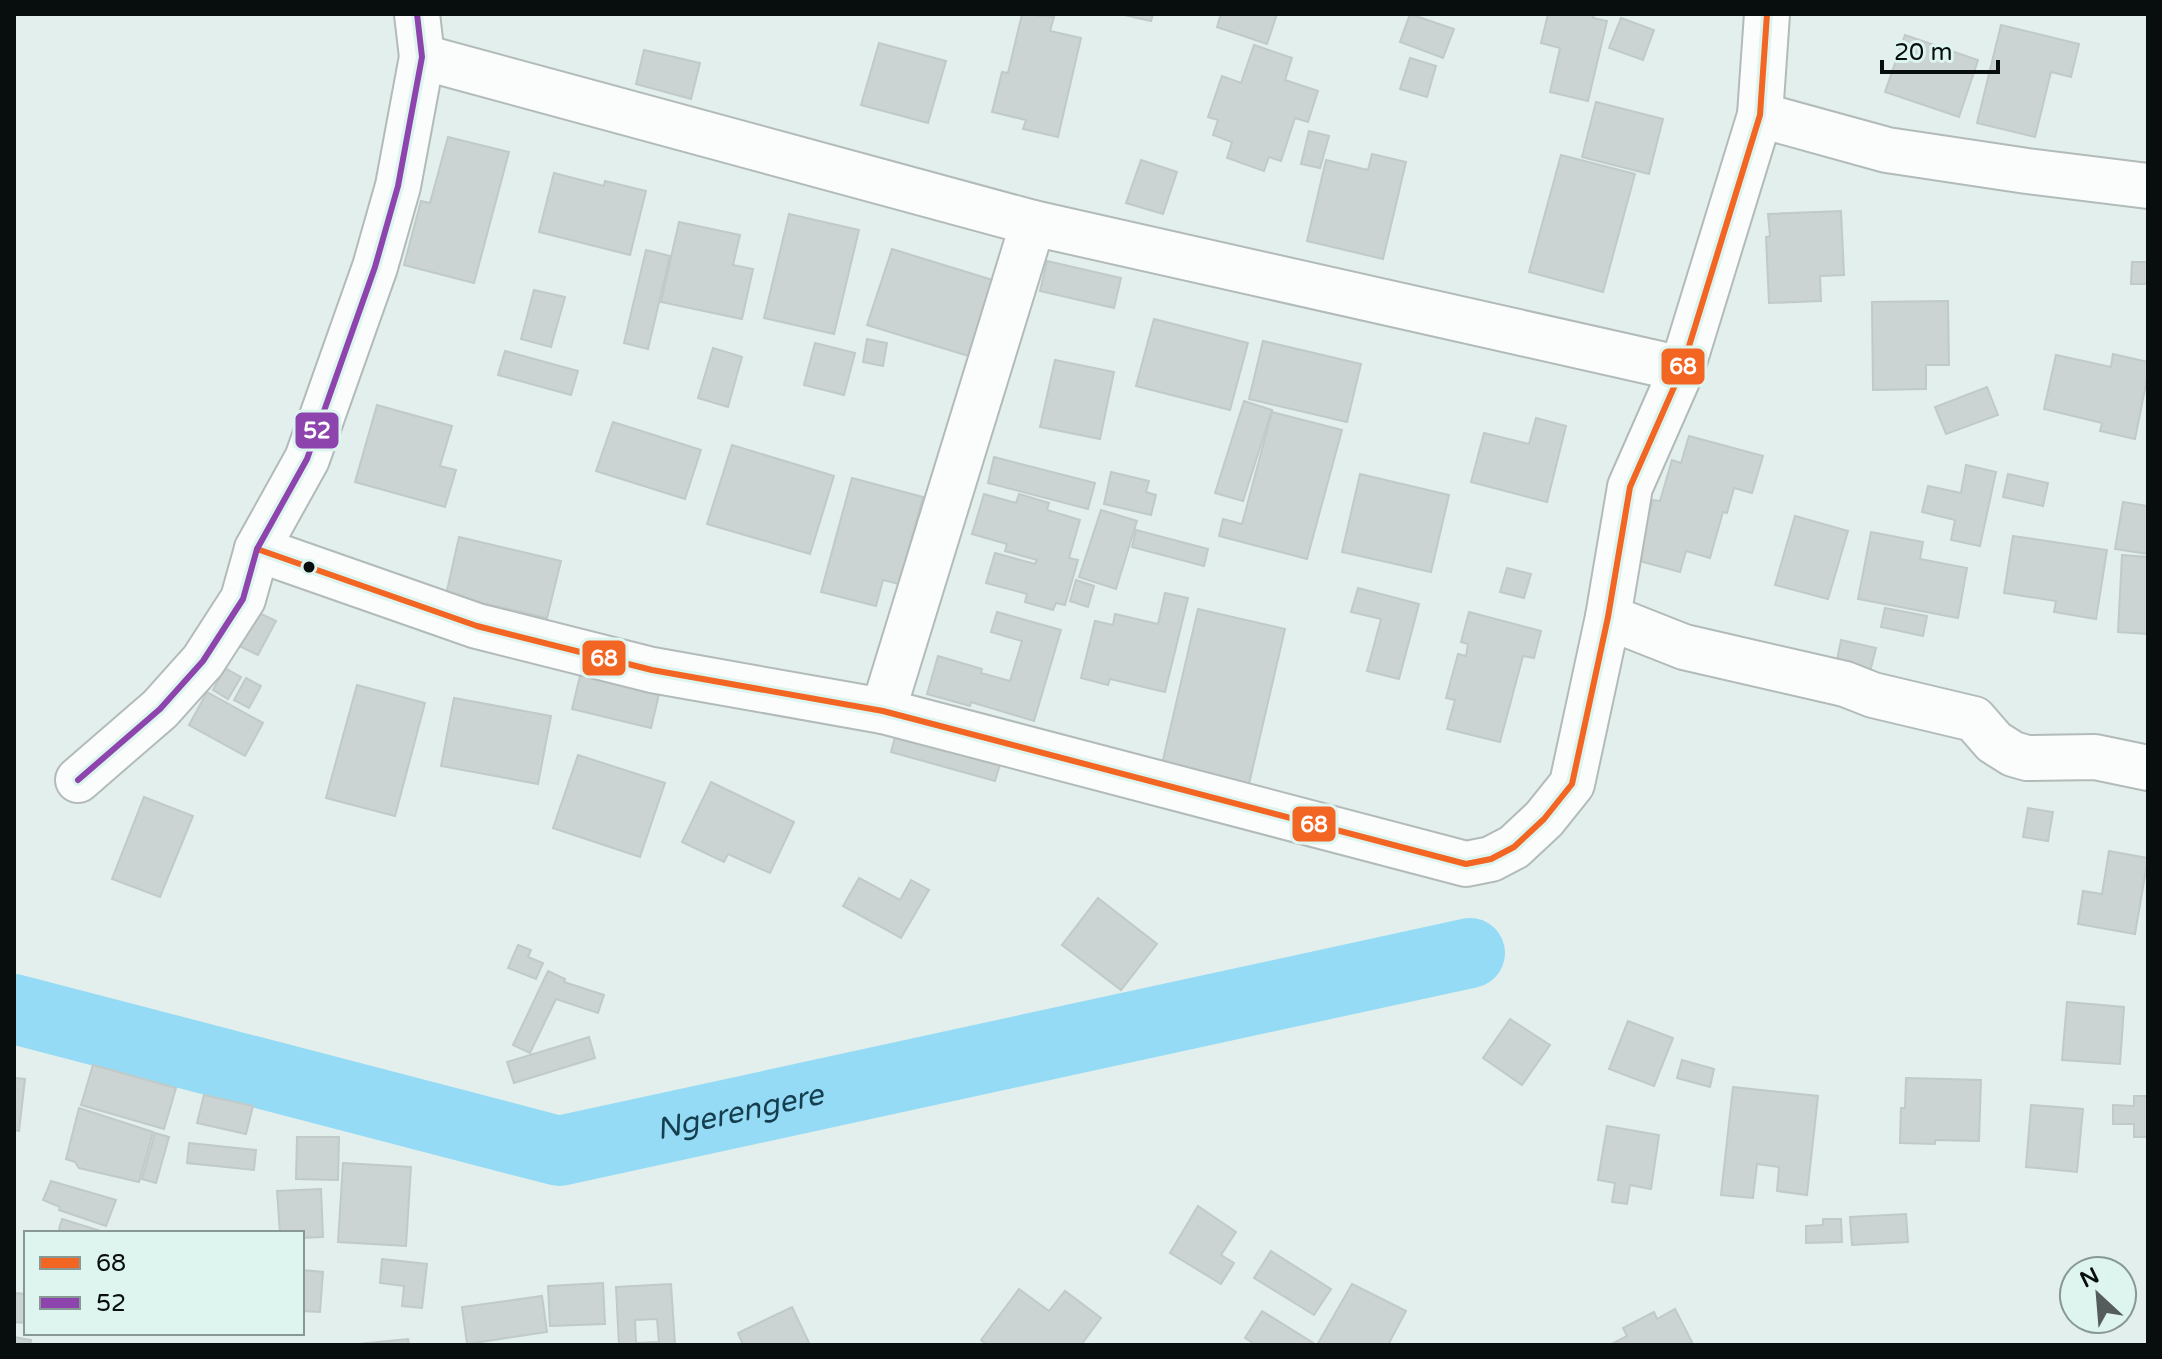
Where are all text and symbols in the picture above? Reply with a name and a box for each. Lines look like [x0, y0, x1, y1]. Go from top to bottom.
scale bar [1882, 24, 1998, 74]
text: 20 m [1894, 38, 1952, 67]
line badge: 68 [1660, 347, 1706, 386]
text: 68 [1669, 354, 1697, 380]
line badge: 52 [294, 411, 340, 450]
text: 52 [303, 418, 331, 444]
unlabelled marker [301, 559, 317, 575]
line badge: 68 [581, 639, 627, 677]
text: 68 [590, 646, 618, 672]
line badge: 68 [1291, 805, 1337, 843]
text: 68 [1300, 812, 1328, 838]
water label: Ngerengere [653, 1076, 829, 1148]
legend [24, 1231, 304, 1335]
text: 68 [96, 1249, 126, 1278]
north arrow [2058, 1255, 2138, 1335]
text: N [2076, 1262, 2103, 1293]
text: 52 [96, 1289, 126, 1318]

